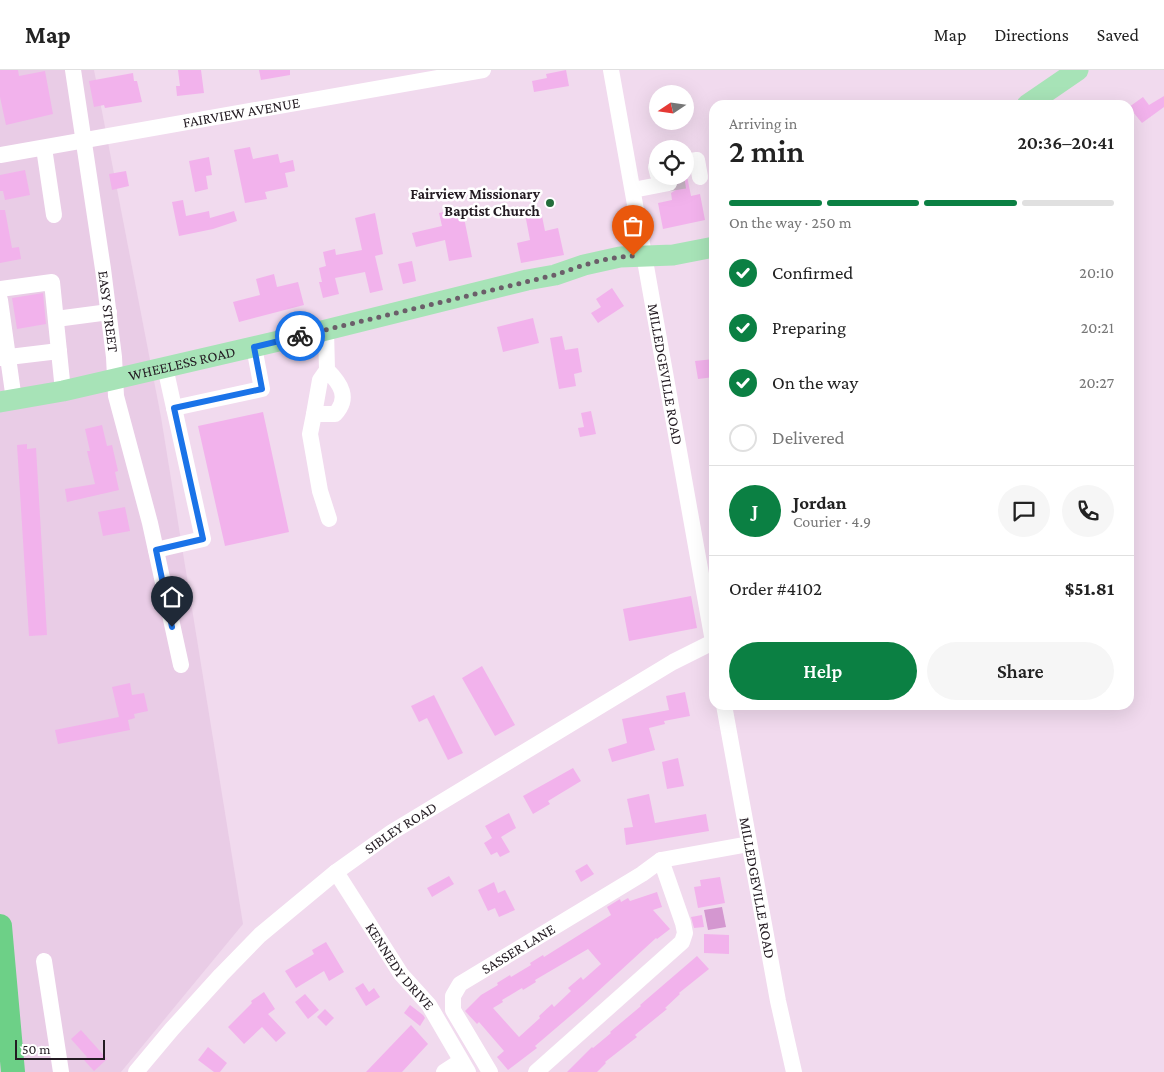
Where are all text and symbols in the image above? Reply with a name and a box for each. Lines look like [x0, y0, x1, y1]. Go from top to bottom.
text: Map [25, 21, 71, 48]
text: Map [934, 25, 966, 45]
text: Directions [994, 25, 1069, 45]
text: Saved [1097, 25, 1139, 45]
north arrow [649, 85, 694, 130]
map controls [649, 85, 694, 185]
street label: FAIRVIEW AVENUE [182, 94, 301, 131]
text: Arriving in [729, 115, 797, 132]
text: 20:36–20:41 [1017, 132, 1114, 153]
text: 2 min [729, 133, 804, 169]
button: locate [649, 140, 694, 185]
place label: Fairview Missionary Baptist Church [410, 186, 541, 219]
marker: Fairview Missionary Baptist Church [544, 197, 556, 209]
pin [612, 205, 654, 256]
icon: bag [619, 212, 647, 240]
text: On the way · 250 m [729, 214, 852, 231]
icon: check [729, 259, 757, 287]
text: Confirmed [772, 262, 853, 283]
text: 20:10 [1079, 264, 1114, 281]
street label: EASY STREET [95, 270, 121, 353]
street label: MILLEDGEVILLE ROAD [645, 302, 686, 446]
courier [275, 311, 325, 361]
icon: check [729, 314, 757, 342]
text: Preparing [772, 317, 846, 338]
text: 20:21 [1081, 319, 1114, 336]
icon: bike [286, 322, 314, 350]
street label: WHEELESS ROAD [127, 343, 237, 384]
icon: check [729, 369, 757, 397]
text: On the way [772, 372, 858, 393]
text: 20:27 [1079, 374, 1114, 391]
text: Delivered [772, 427, 845, 448]
button: chat [998, 485, 1050, 537]
button: phone [1062, 485, 1114, 537]
text: Jordan [793, 492, 847, 513]
text: J [752, 500, 758, 521]
text: Courier · 4.9 [793, 513, 871, 530]
pin [151, 576, 193, 627]
text: Order #4102 [729, 578, 822, 599]
text: $51.81 [1065, 578, 1114, 599]
icon: home [158, 583, 186, 611]
button: Help [729, 642, 917, 700]
button: Share [927, 642, 1114, 700]
street label: SIBLEY ROAD [362, 799, 440, 857]
street label: MILLEDGEVILLE ROAD [737, 816, 778, 960]
street label: KENNEDY DRIVE [362, 920, 437, 1013]
street label: SASSER LANE [479, 921, 558, 977]
scale bar [15, 1037, 105, 1060]
text: 50 m [22, 1041, 50, 1057]

